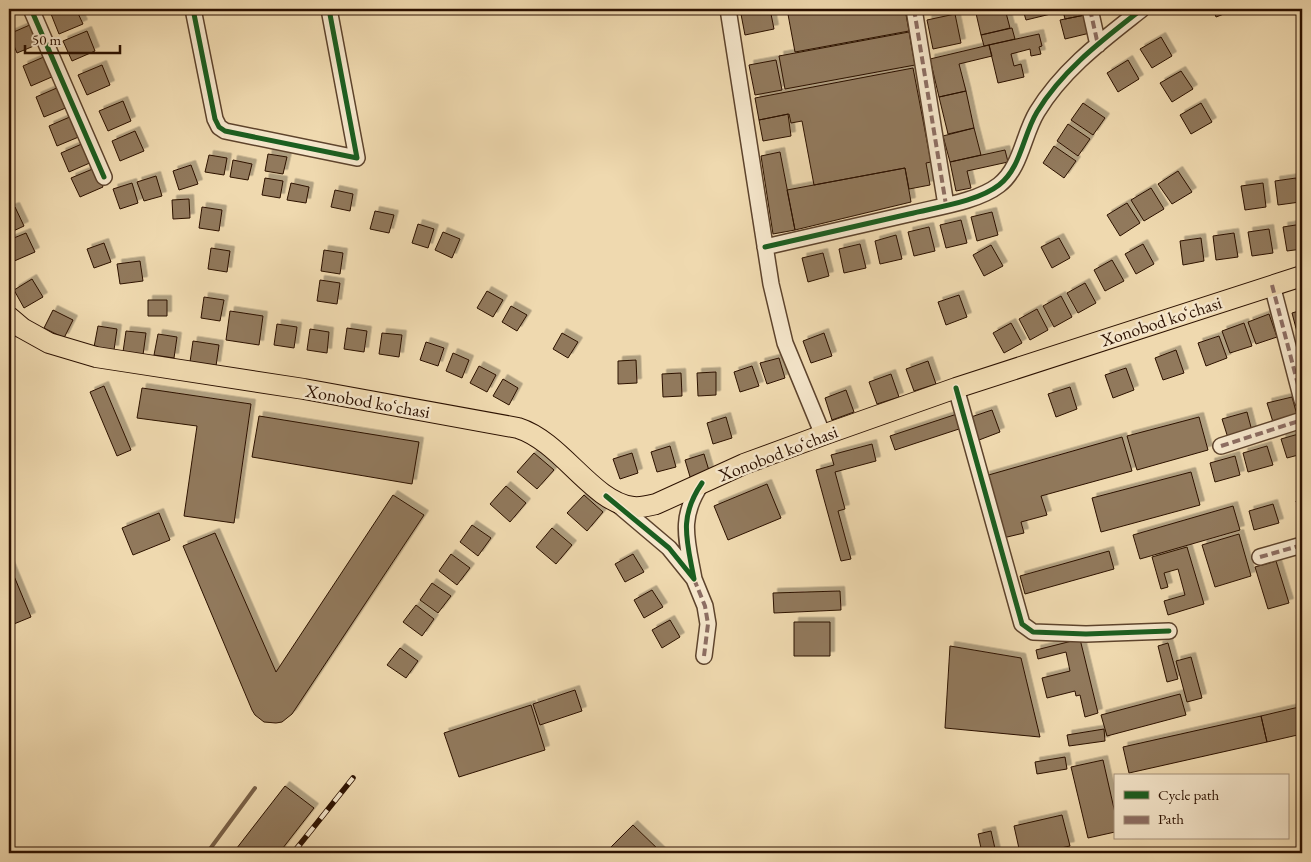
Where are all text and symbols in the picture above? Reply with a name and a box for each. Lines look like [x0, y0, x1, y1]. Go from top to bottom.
scale bar [25, 22, 120, 54]
text: 50 m [32, 30, 61, 49]
street label: Xonobod koʻchasi [1097, 290, 1225, 352]
street label: Xonobod koʻchasi [303, 379, 433, 423]
street label: Xonobod koʻchasi [714, 419, 841, 487]
legend [1114, 774, 1288, 840]
text: Cycle path [1158, 785, 1220, 804]
text: Path [1158, 809, 1184, 828]

